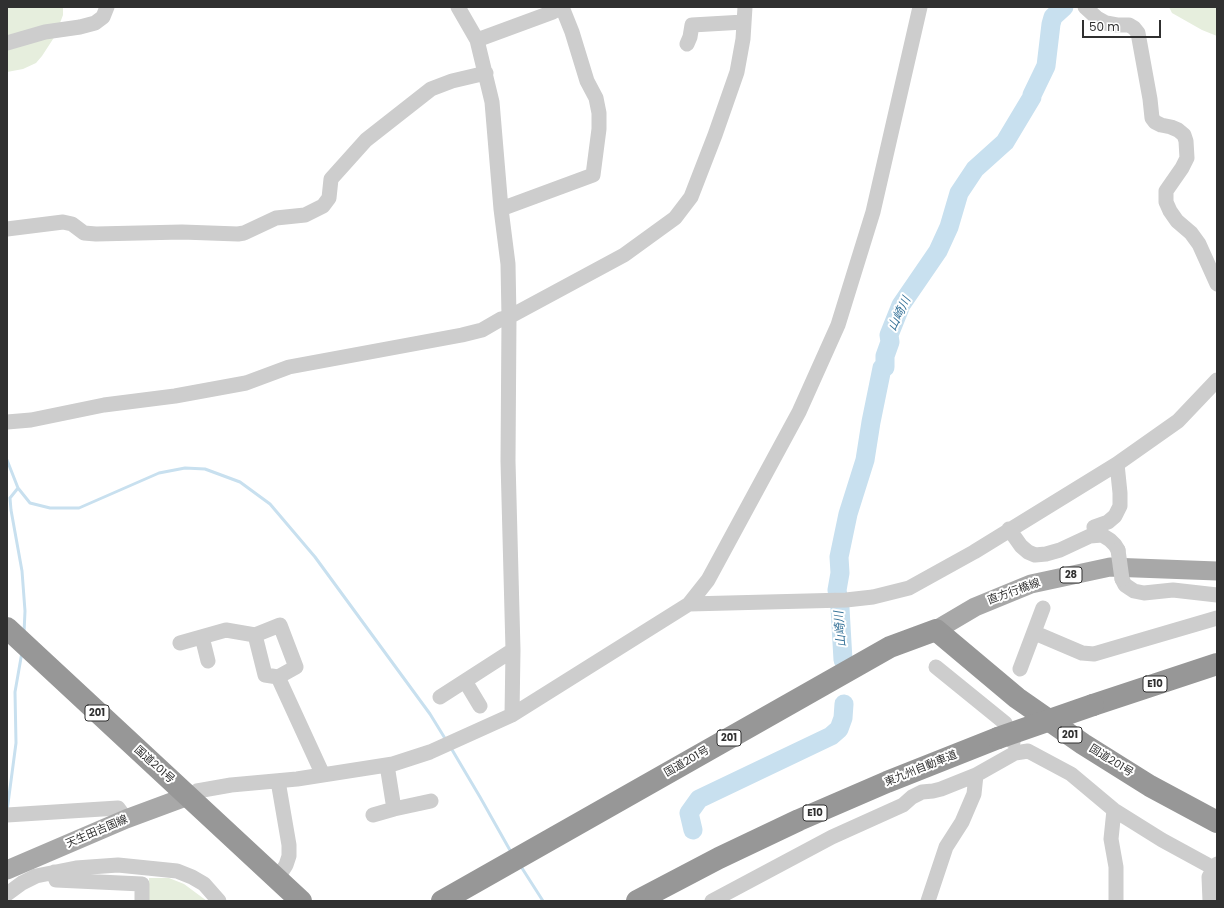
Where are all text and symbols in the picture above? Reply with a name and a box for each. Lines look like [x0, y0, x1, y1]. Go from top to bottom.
scale bar [1084, 12, 1163, 38]
text: 50 m [1089, 18, 1120, 35]
water label: 山崎川 [886, 295, 914, 333]
road number: 28 [1060, 567, 1082, 583]
street label: 直方行橋線 [986, 576, 1042, 608]
water label: 山崎川 [832, 610, 850, 648]
road number: E10 [1143, 676, 1167, 692]
road number: 201 [85, 705, 109, 721]
road number: 201 [1058, 727, 1082, 743]
road number: 201 [717, 730, 741, 746]
street label: 国道201号 [1086, 742, 1136, 780]
street label: 国道201号 [131, 743, 177, 787]
street label: 国道201号 [662, 744, 712, 780]
street label: 東九州自動車道 [883, 748, 959, 790]
road number: E10 [803, 805, 827, 821]
street label: 天生田吉国線 [64, 813, 130, 851]

